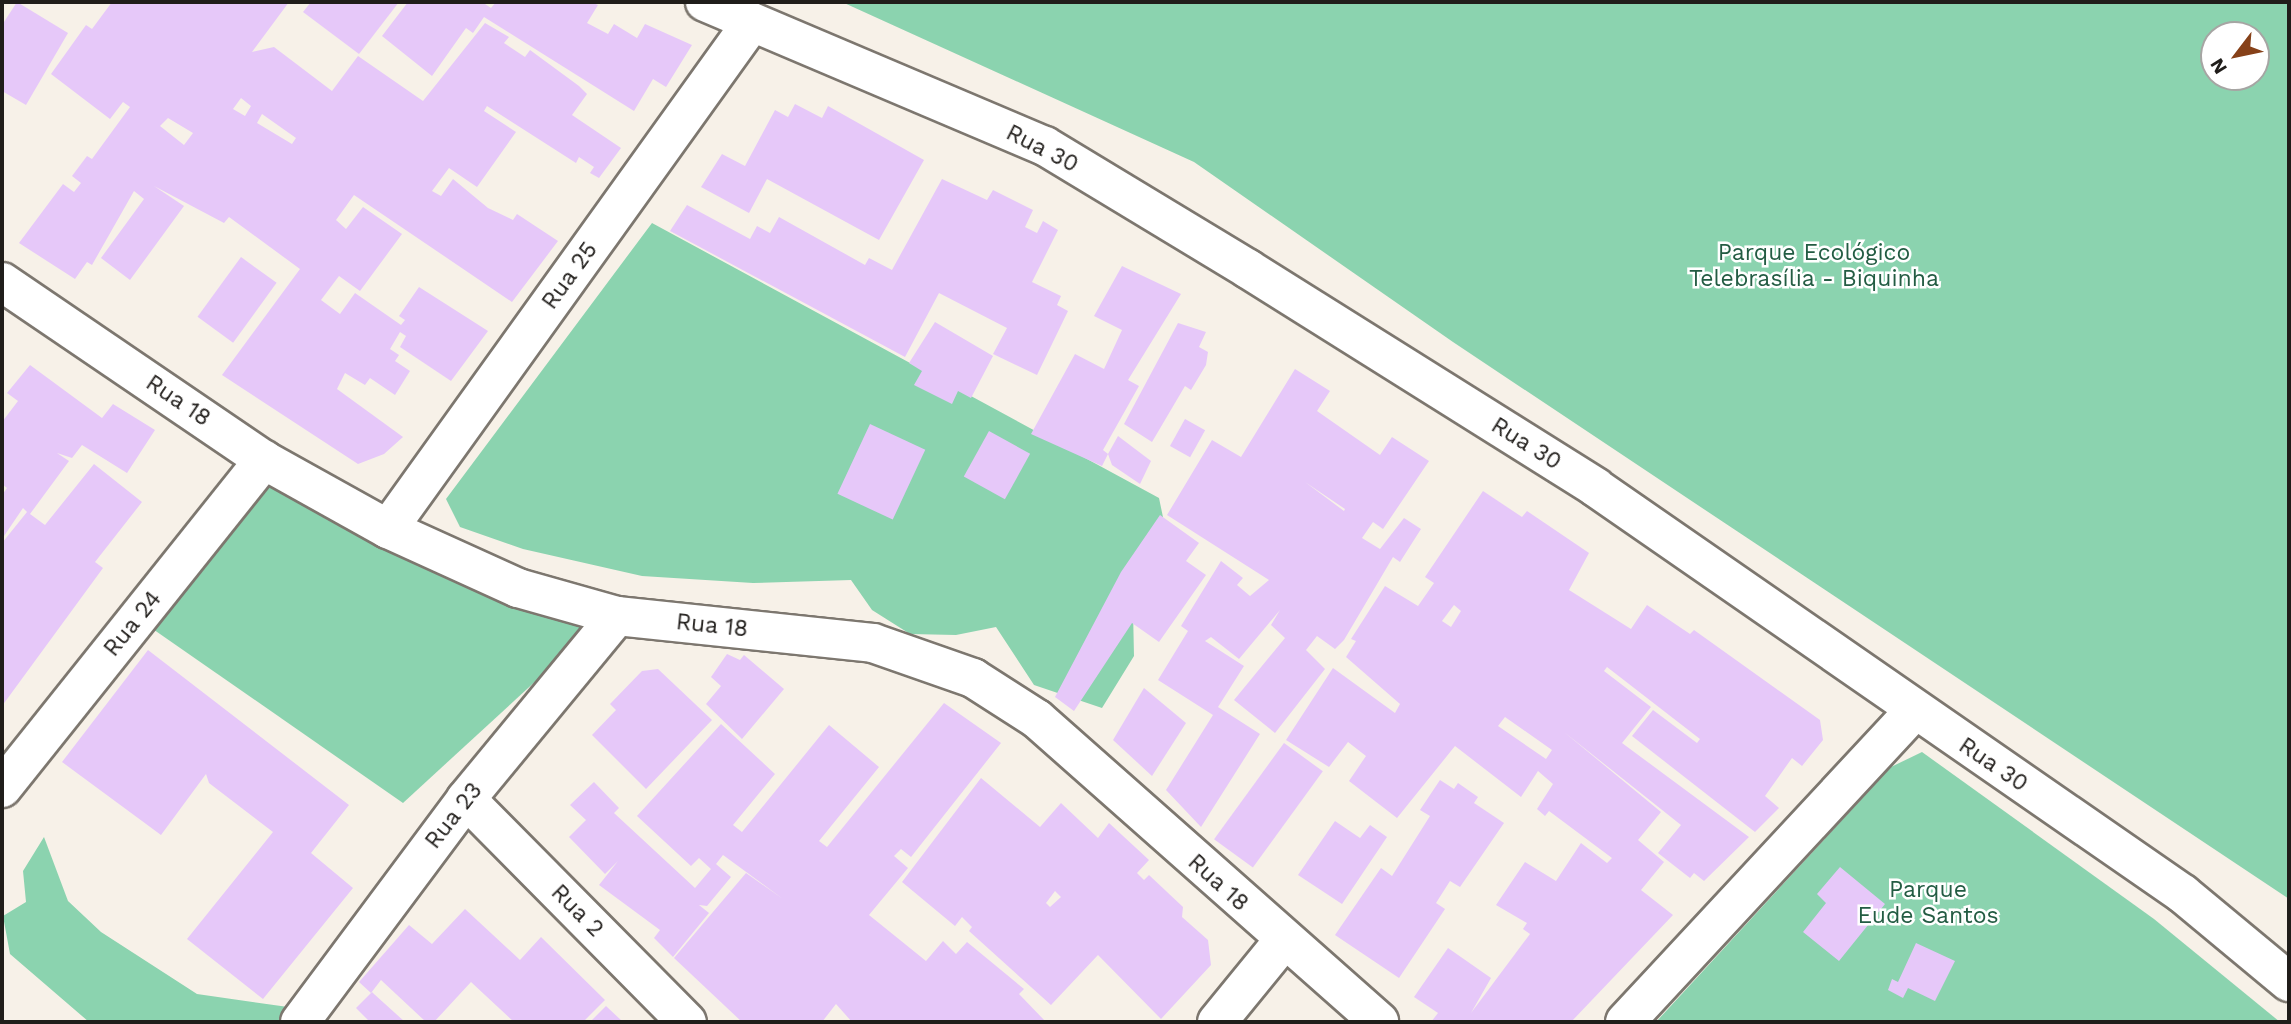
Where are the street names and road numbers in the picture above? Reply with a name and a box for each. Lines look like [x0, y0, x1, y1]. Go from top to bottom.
street label: Rua 30 [1001, 119, 1083, 179]
street label: Rua 25 [536, 237, 604, 315]
street label: Rua 18 [140, 369, 216, 433]
street label: Rua 30 [1486, 412, 1566, 476]
street label: Rua 24 [98, 585, 168, 663]
street label: Rua 18 [674, 608, 750, 644]
street label: Rua 30 [1953, 732, 2033, 798]
street label: Rua 23 [419, 777, 489, 855]
street label: Rua 18 [1182, 848, 1254, 918]
street label: Rua 2 [545, 879, 609, 943]

